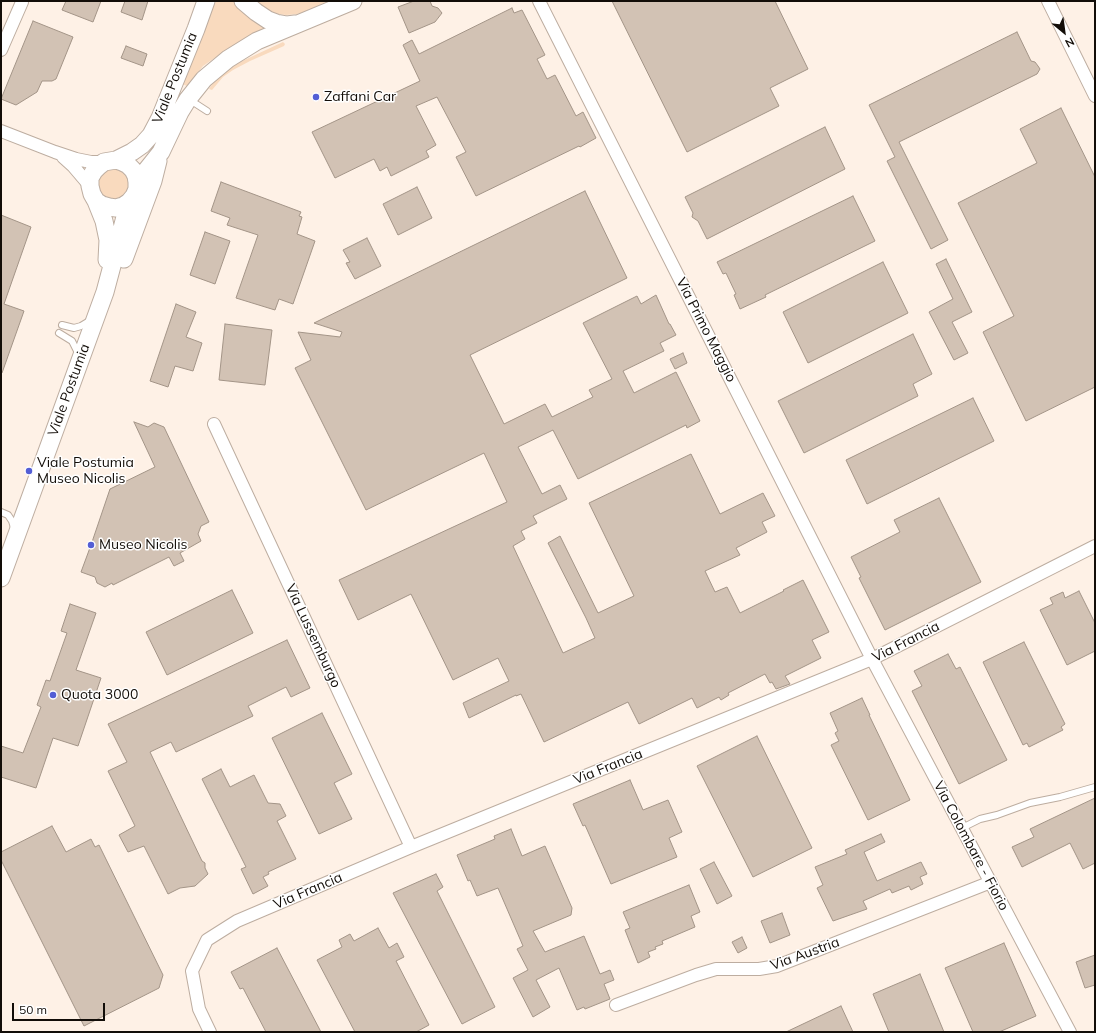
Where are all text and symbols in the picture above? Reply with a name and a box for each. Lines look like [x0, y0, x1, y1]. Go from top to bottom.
north arrow [1044, 12, 1084, 52]
street label: Viale Postumia [149, 30, 201, 126]
text: N [1063, 34, 1077, 51]
place label: Zaffani Car [324, 89, 396, 105]
marker: Zaffani Car [311, 92, 321, 102]
street label: Via Primo Maggio [672, 275, 740, 385]
street label: Viale Postumia [45, 342, 93, 438]
place label: Viale Postumia Museo Nicolis [37, 455, 134, 488]
marker: Viale Postumia Museo Nicolis [24, 466, 34, 476]
place label: Museo Nicolis [99, 537, 187, 553]
marker: Museo Nicolis [86, 540, 96, 550]
street label: Via Lussemburgo [282, 582, 344, 690]
street label: Via Francia [870, 618, 942, 666]
place label: Quota 3000 [61, 687, 138, 703]
marker: Quota 3000 [48, 690, 58, 700]
street label: Via Francia [571, 746, 645, 788]
street label: Via Colombare - Fiorio [930, 778, 1012, 914]
street label: Via Francia [271, 869, 345, 913]
street label: Via Austria [768, 934, 842, 974]
scale bar [14, 995, 107, 1021]
text: 50 m [19, 1002, 47, 1017]

